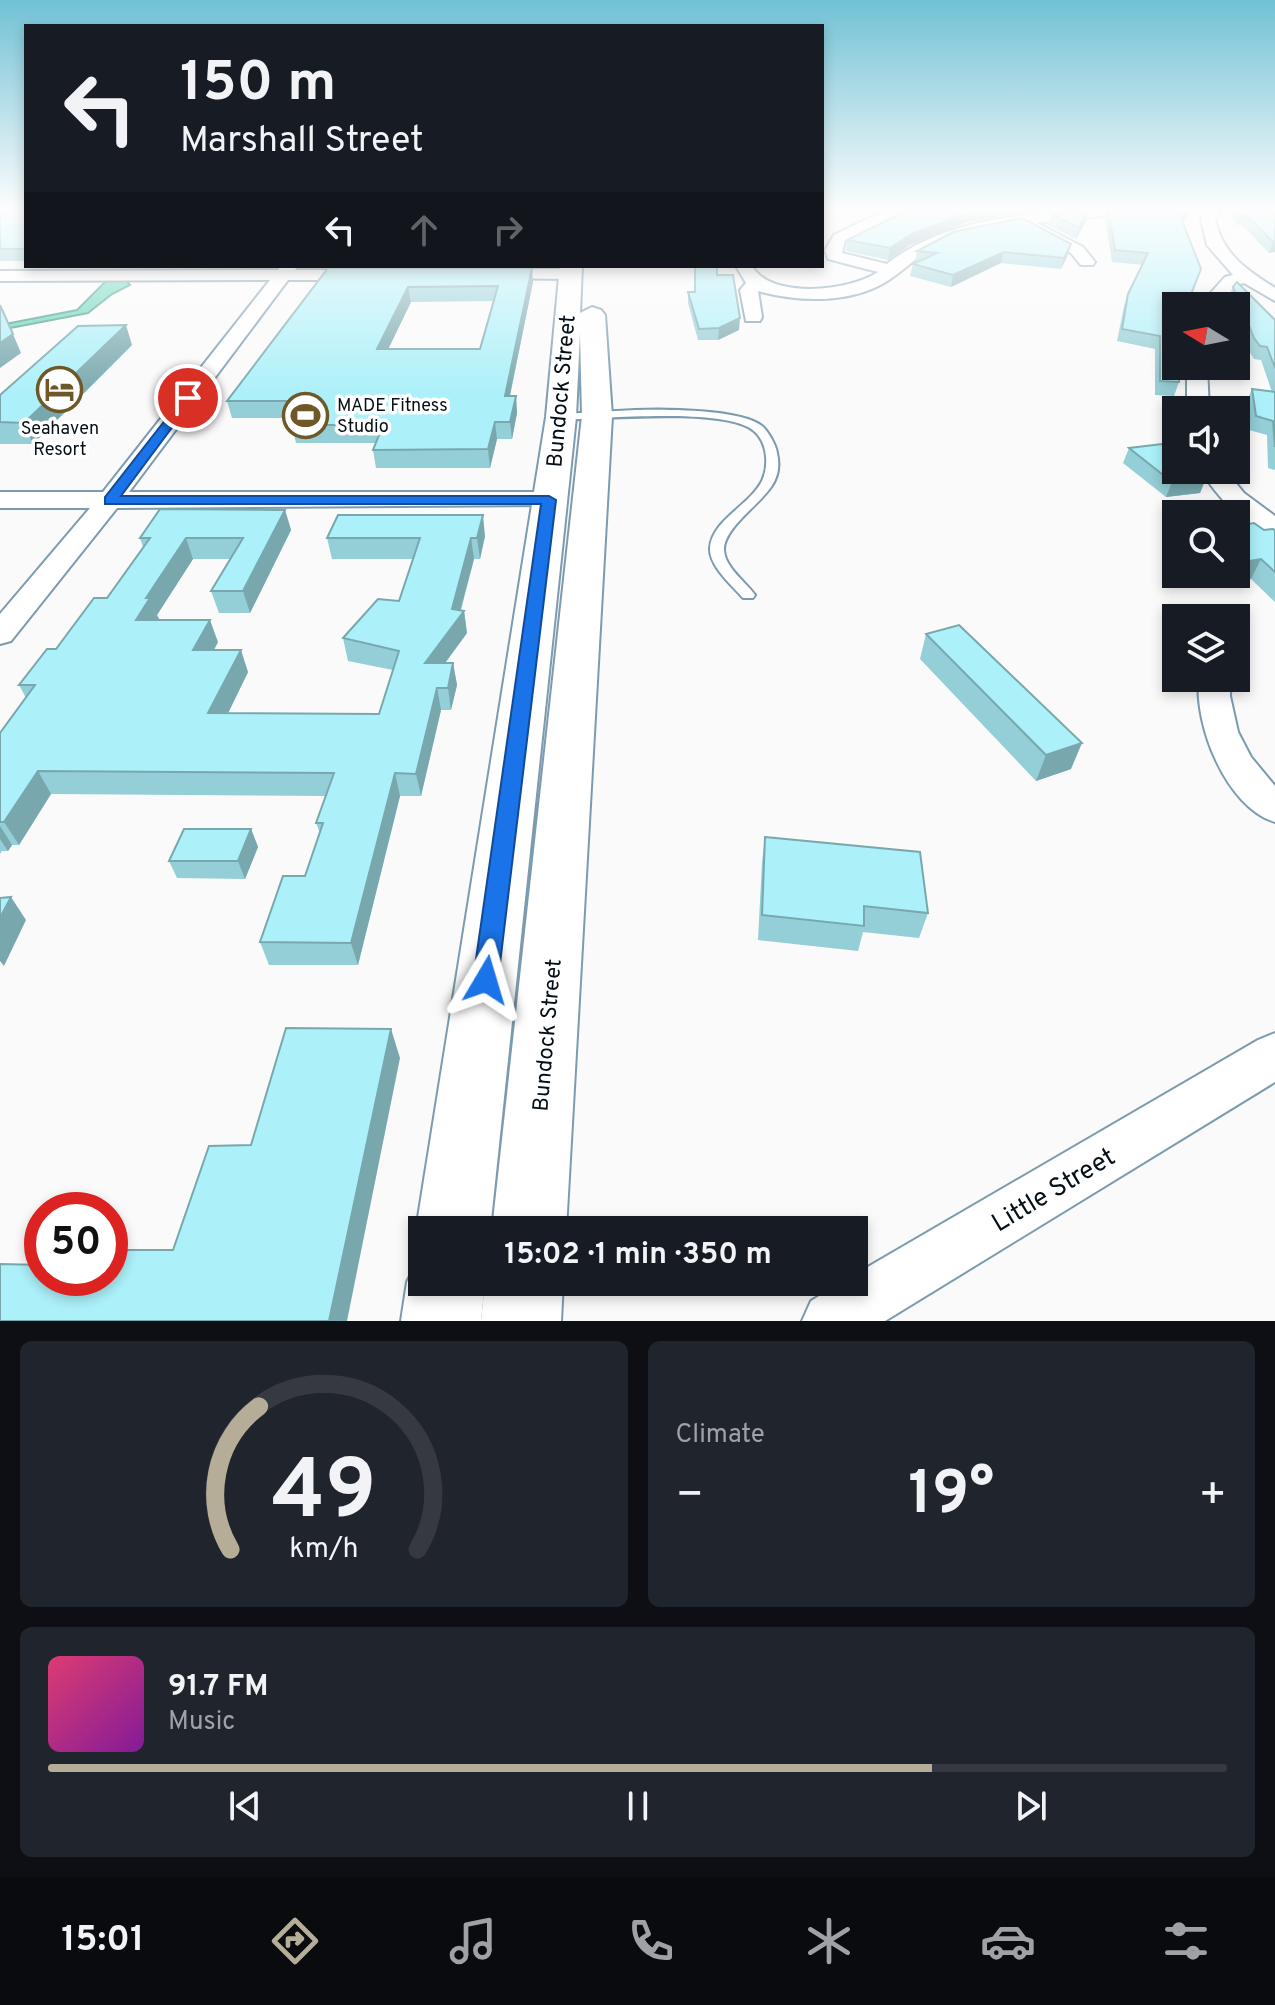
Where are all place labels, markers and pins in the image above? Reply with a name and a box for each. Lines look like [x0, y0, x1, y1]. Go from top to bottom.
pin [154, 364, 222, 432]
hotel icon: Seahaven Resort [36, 366, 84, 414]
sports icon: MADE Fitness Studio [282, 391, 330, 439]
place label: MADE Fitness Studio [337, 395, 448, 439]
place label: Seahaven Resort [21, 418, 99, 462]

